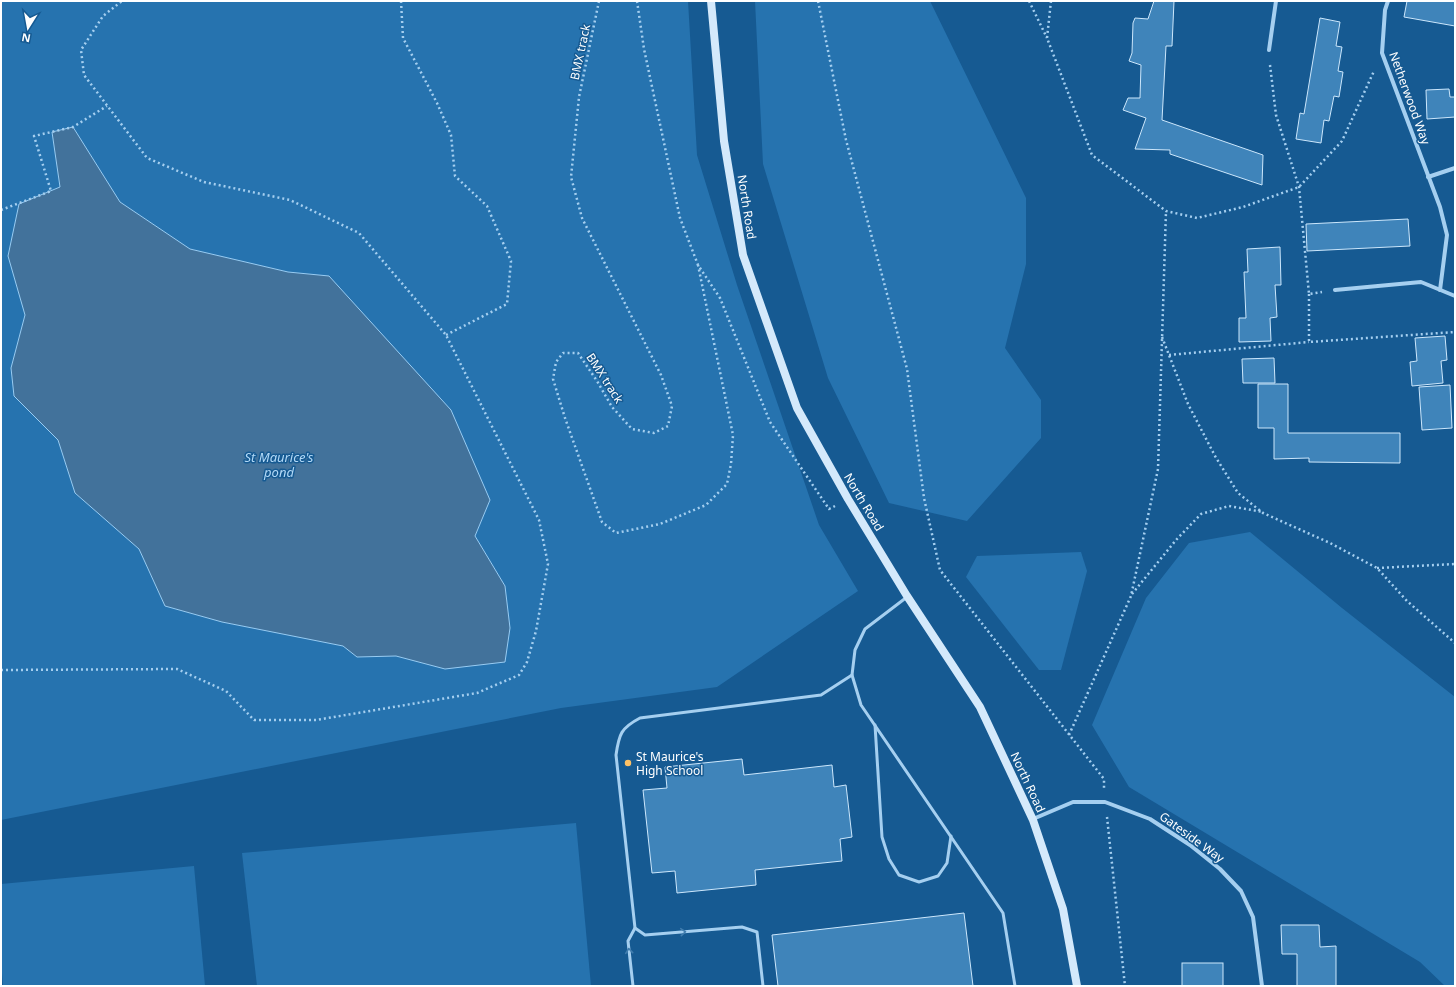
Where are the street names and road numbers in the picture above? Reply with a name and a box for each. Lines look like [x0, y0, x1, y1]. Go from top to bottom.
street label: BMX track [566, 22, 594, 82]
street label: Netherwood Way [1385, 49, 1435, 148]
street label: North Road [734, 174, 760, 240]
street label: BMX track [582, 350, 628, 407]
street label: North Road [840, 470, 888, 534]
street label: North Road [1007, 749, 1049, 815]
street label: Gateside Way [1156, 808, 1229, 867]

